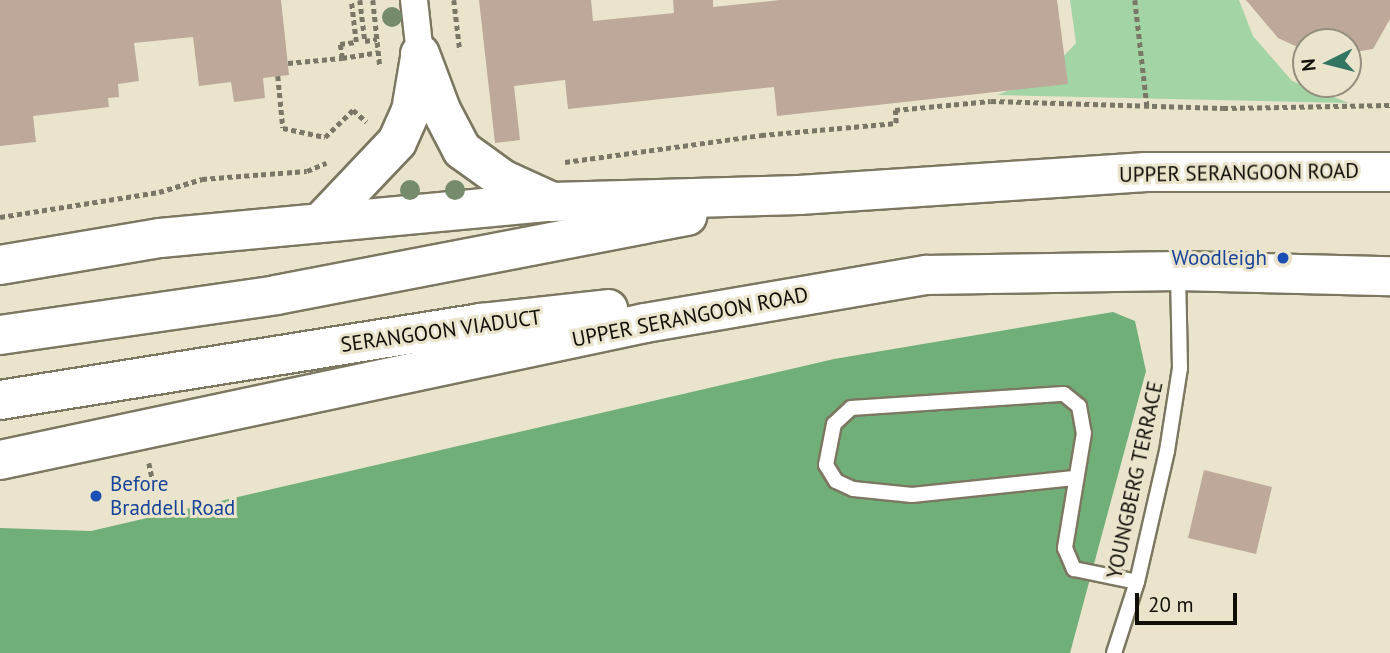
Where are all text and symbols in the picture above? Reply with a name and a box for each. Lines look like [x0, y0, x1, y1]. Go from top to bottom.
north arrow [1292, 28, 1362, 98]
text: N [1296, 58, 1321, 72]
street label: UPPER SERANGOON ROAD [1119, 158, 1359, 188]
place label: Woodleigh [1171, 245, 1267, 271]
marker: Woodleigh [1273, 248, 1293, 268]
street label: UPPER SERANGOON ROAD [570, 282, 810, 352]
street label: SERANGOON VIADUCT [339, 304, 543, 358]
street label: YOUNGBERG TERRACE [1102, 379, 1168, 581]
place label: Before Braddell Road [110, 471, 235, 521]
marker: Before Braddell Road [88, 488, 104, 504]
scale bar [1138, 580, 1240, 624]
text: 20 m [1148, 591, 1194, 618]

